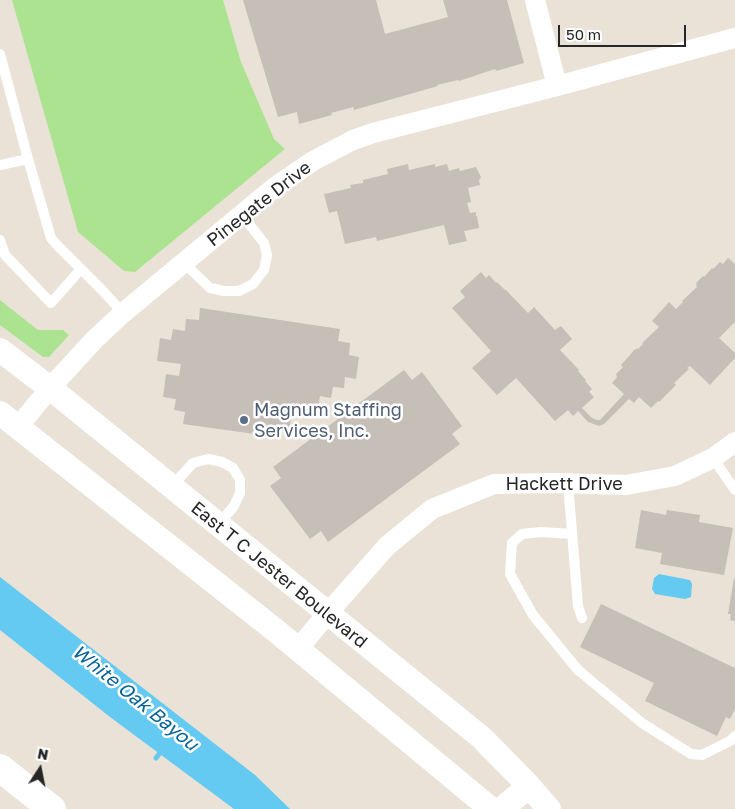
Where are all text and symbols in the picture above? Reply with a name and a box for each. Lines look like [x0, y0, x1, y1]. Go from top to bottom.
scale bar [560, 15, 688, 47]
text: 50 m [566, 25, 601, 43]
street label: Pinegate Drive [203, 157, 315, 251]
place label: Magnum Staffing Services, Inc. [254, 399, 402, 442]
marker: Magnum Staffing Services, Inc. [238, 414, 250, 426]
street label: Hackett Drive [505, 473, 623, 495]
street label: East T C Jester Boulevard [186, 497, 372, 653]
water label: White Oak Bayou [68, 640, 202, 756]
north arrow [15, 744, 65, 794]
text: N [36, 744, 50, 763]

